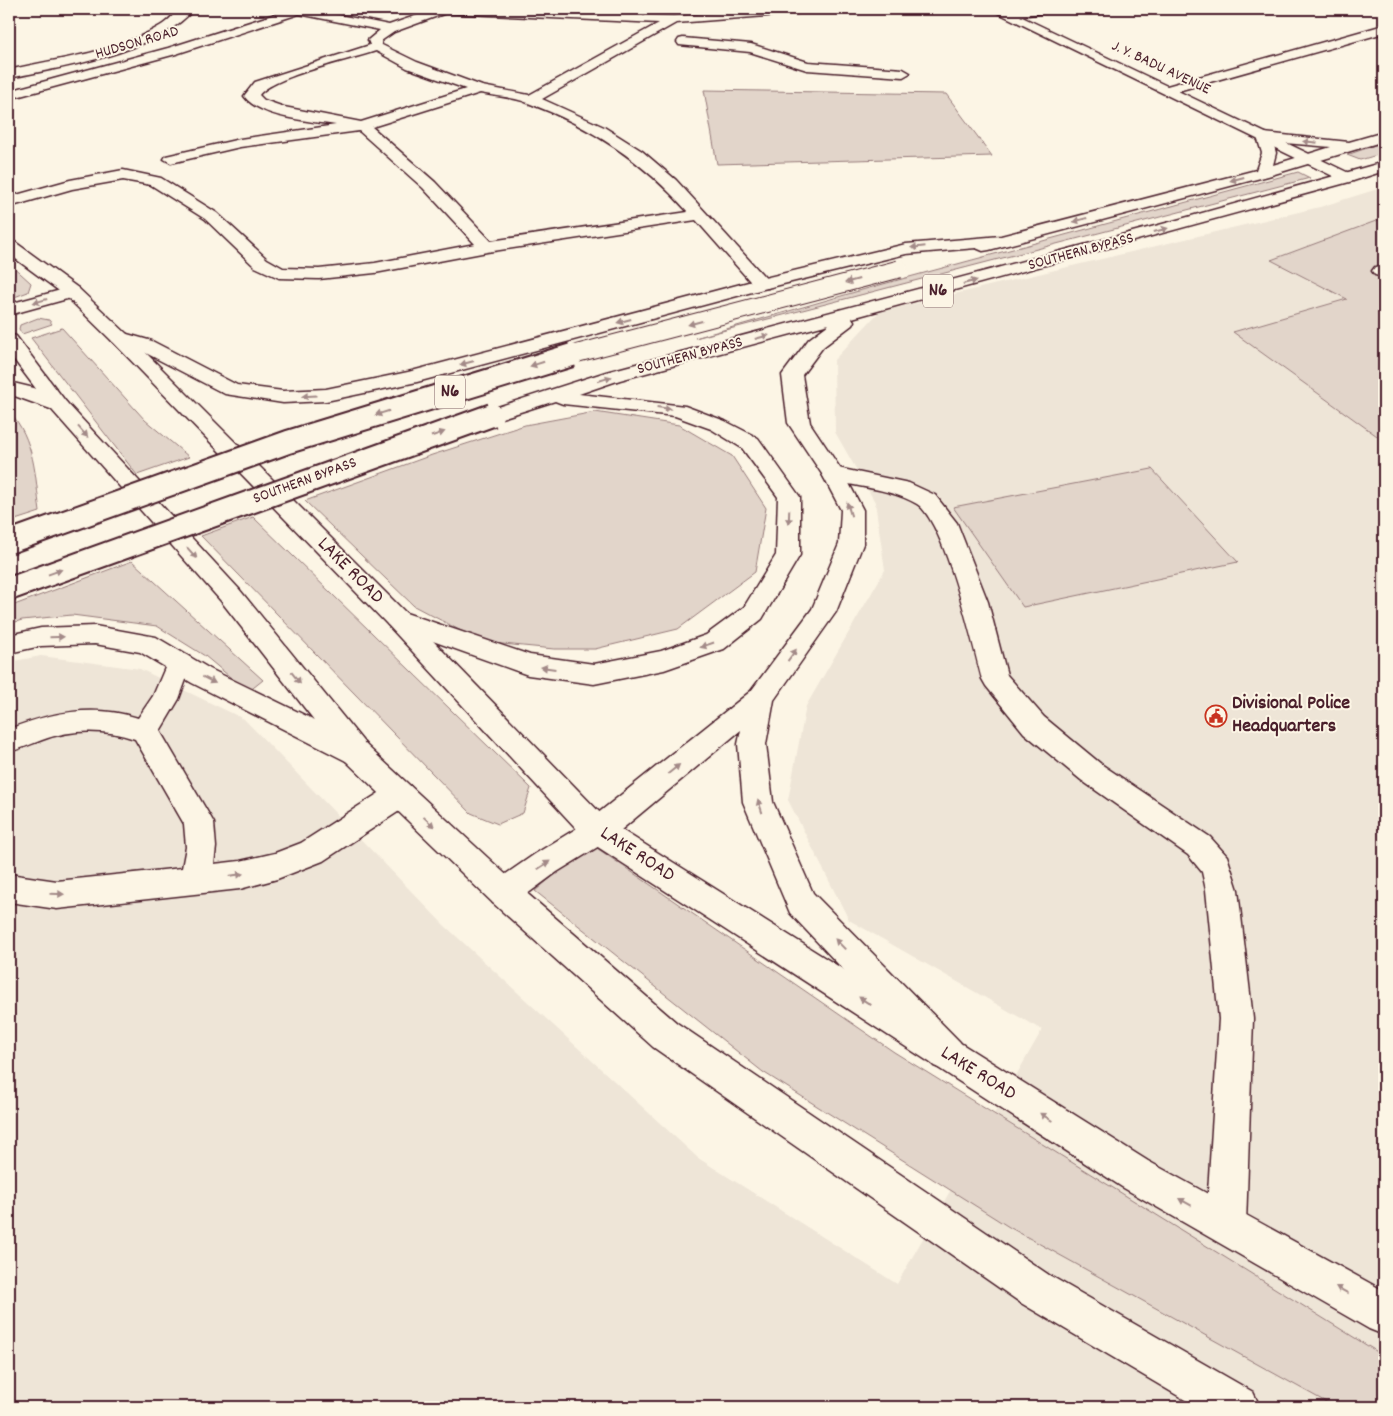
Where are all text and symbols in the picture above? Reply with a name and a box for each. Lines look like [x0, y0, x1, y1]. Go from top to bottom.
street label: HUDSON ROAD [93, 20, 181, 66]
street label: J. Y. BADU AVENUE [1108, 35, 1215, 101]
one-way arrow [1302, 138, 1318, 146]
one-way arrow [1229, 176, 1244, 184]
one-way arrow [1072, 217, 1087, 225]
one-way arrow [1153, 226, 1168, 234]
street label: SOUTHERN BYPASS [1026, 227, 1136, 277]
one-way arrow [909, 243, 925, 251]
road number: N6 [923, 274, 953, 308]
one-way arrow [844, 277, 859, 285]
one-way arrow [962, 278, 978, 286]
one-way arrow [33, 297, 48, 305]
one-way arrow [617, 317, 632, 325]
one-way arrow [687, 319, 702, 327]
street label: SOUTHERN BYPASS [635, 331, 745, 381]
one-way arrow [755, 333, 770, 341]
one-way arrow [460, 359, 475, 367]
one-way arrow [530, 361, 545, 369]
one-way arrow [598, 374, 613, 382]
road number: N6 [435, 376, 465, 408]
one-way arrow [300, 393, 316, 401]
one-way arrow [657, 404, 673, 412]
one-way arrow [375, 409, 390, 417]
one-way arrow [77, 426, 89, 438]
one-way arrow [431, 430, 446, 438]
street label: SOUTHERN BYPASS [250, 452, 360, 510]
one-way arrow [845, 501, 853, 516]
one-way arrow [784, 509, 792, 525]
street label: LAKE ROAD [310, 531, 390, 611]
one-way arrow [186, 546, 198, 558]
one-way arrow [47, 568, 62, 575]
one-way arrow [49, 632, 65, 640]
one-way arrow [699, 642, 714, 649]
one-way arrow [787, 648, 797, 662]
one-way arrow [540, 664, 556, 672]
one-way arrow [290, 671, 301, 684]
one-way arrow [202, 676, 216, 684]
place label: Divisional Police Headquarters [1232, 690, 1350, 741]
public building icon: Divisional Police Headquarters [1204, 704, 1228, 728]
one-way arrow [667, 763, 680, 774]
one-way arrow [756, 798, 764, 813]
one-way arrow [423, 816, 435, 828]
street label: LAKE ROAD [594, 820, 680, 890]
one-way arrow [537, 860, 550, 870]
one-way arrow [228, 871, 244, 879]
one-way arrow [49, 891, 65, 899]
one-way arrow [834, 938, 846, 950]
one-way arrow [858, 997, 871, 1006]
street label: LAKE ROAD [935, 1040, 1021, 1108]
one-way arrow [1039, 1112, 1053, 1122]
one-way arrow [1178, 1197, 1191, 1206]
one-way arrow [1335, 1285, 1348, 1294]

